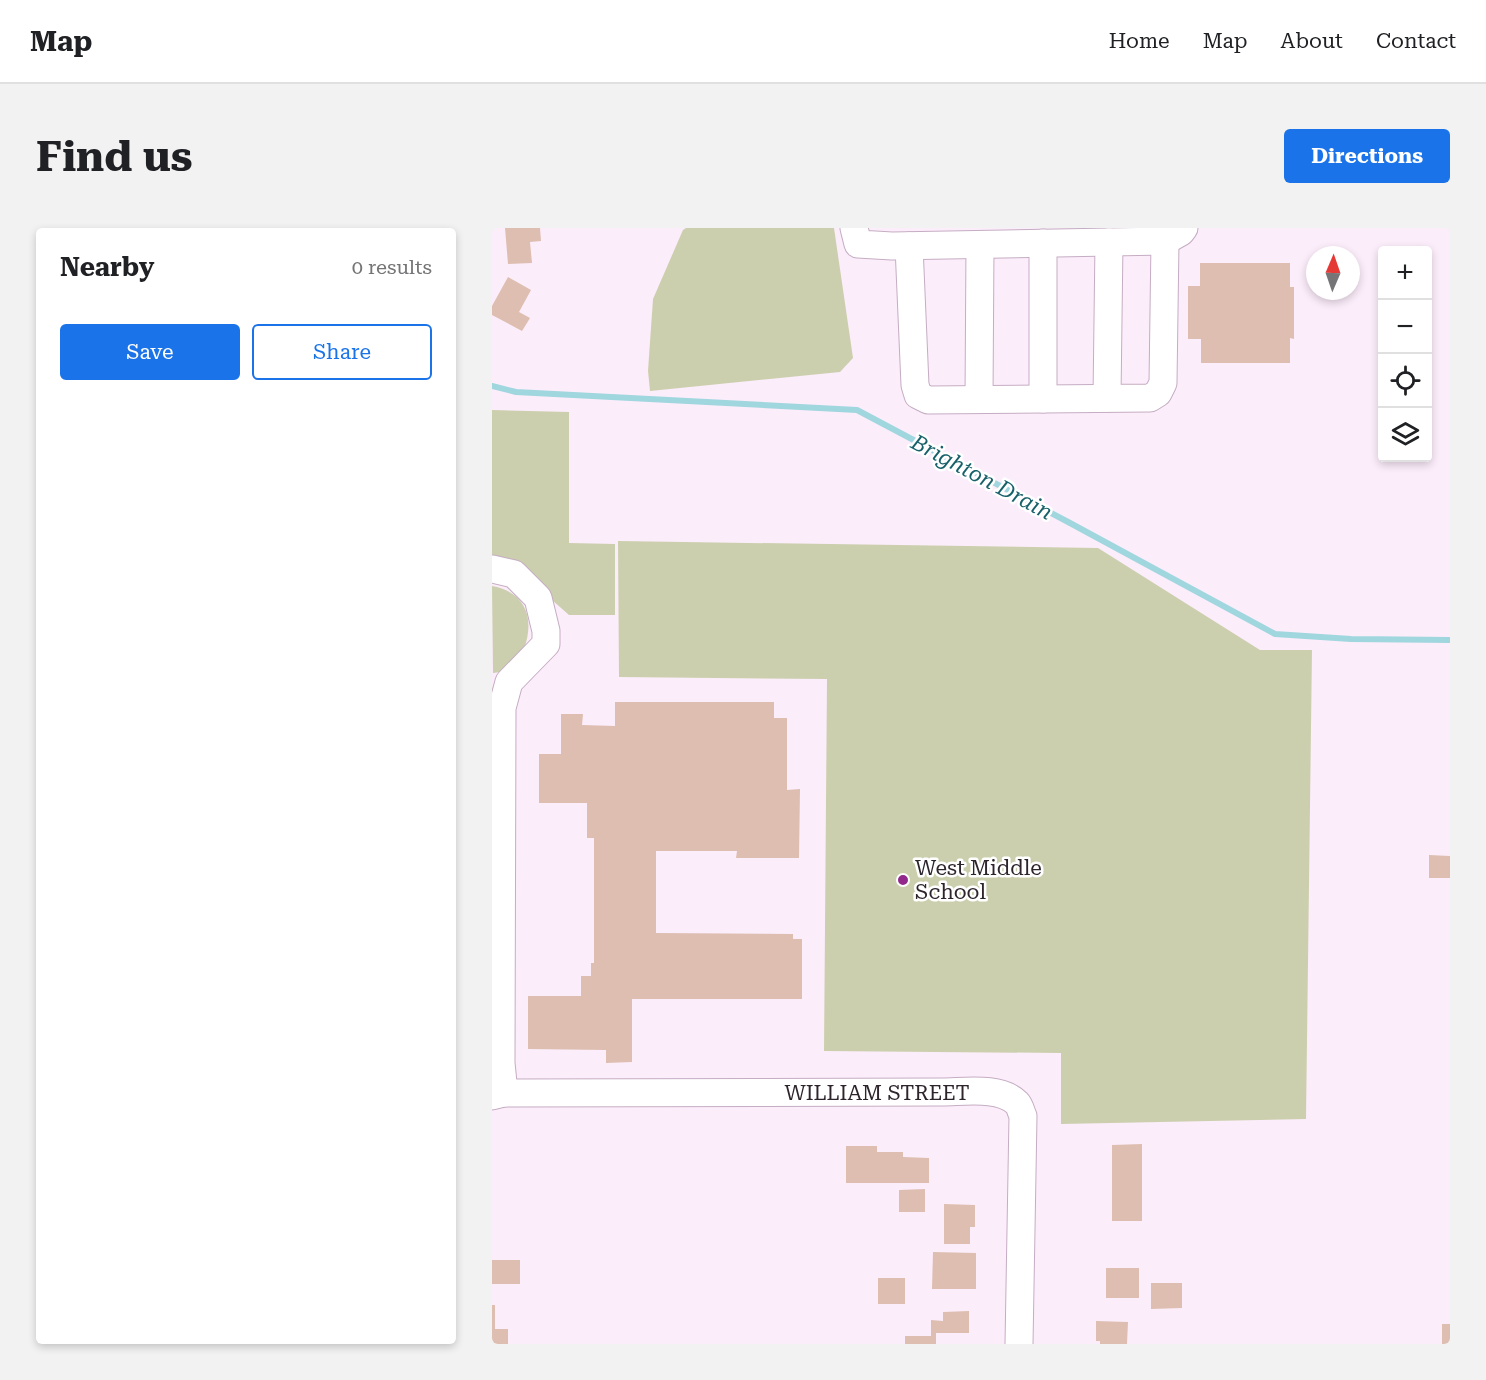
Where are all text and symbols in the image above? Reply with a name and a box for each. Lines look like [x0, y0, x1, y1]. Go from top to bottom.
text: Map [30, 25, 92, 58]
text: Home [1109, 29, 1170, 53]
text: Map [1203, 29, 1248, 53]
text: About [1281, 29, 1343, 53]
text: Contact [1376, 29, 1456, 53]
button: Directions [1284, 129, 1450, 183]
text: Find us [36, 132, 193, 181]
north arrow [1306, 246, 1360, 300]
map controls [1378, 246, 1432, 462]
button: + [1378, 246, 1432, 300]
text: Nearby [60, 252, 154, 282]
text: 0 results [352, 255, 432, 279]
button: − [1378, 300, 1432, 354]
button: Save [60, 324, 240, 380]
button: Share [252, 324, 432, 380]
button: locate [1378, 354, 1432, 408]
button: layers [1378, 408, 1432, 462]
water label: Brighton Drain [906, 429, 1057, 525]
place label: West Middle School [915, 856, 1042, 904]
marker: West Middle School [896, 873, 910, 887]
street label: WILLIAM STREET [784, 1081, 970, 1105]

